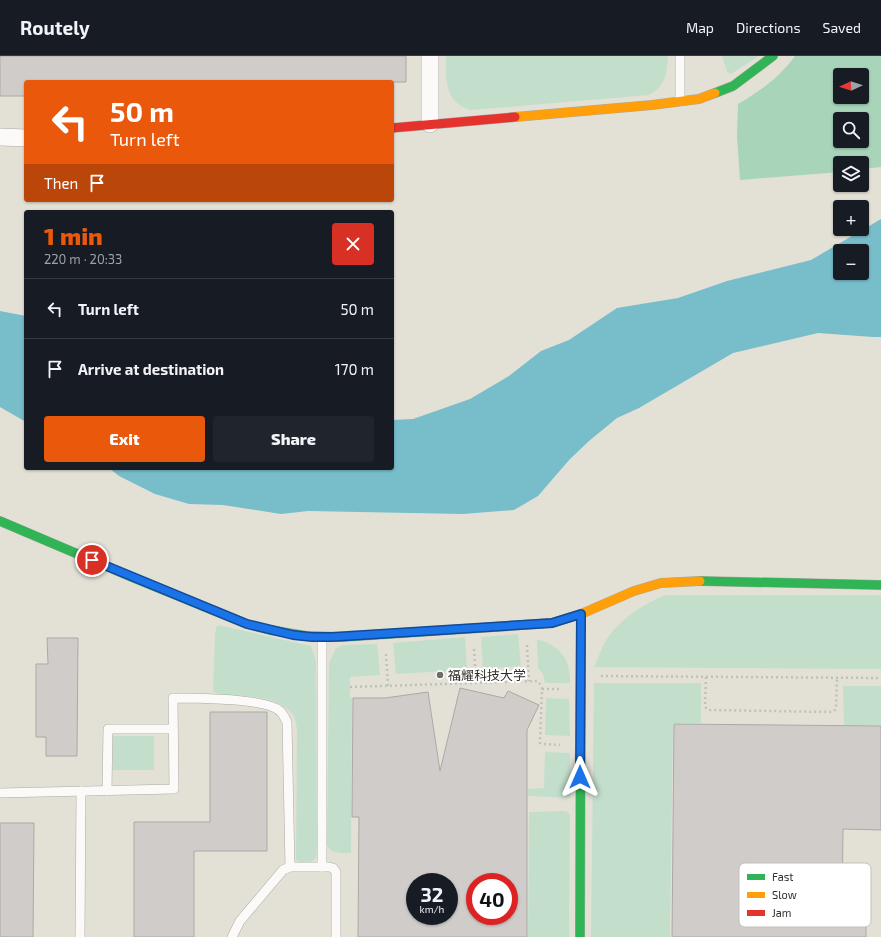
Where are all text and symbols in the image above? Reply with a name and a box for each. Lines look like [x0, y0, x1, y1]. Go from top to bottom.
text: Routely [20, 16, 90, 39]
text: Map [686, 19, 714, 36]
text: Directions [736, 19, 801, 36]
text: Saved [823, 19, 861, 36]
north arrow [833, 68, 869, 104]
map controls [833, 68, 869, 280]
text: 50 m [110, 94, 174, 128]
icon: left [44, 96, 96, 148]
button: search [833, 112, 869, 148]
text: Turn left [110, 128, 180, 150]
button: layers [833, 156, 869, 192]
icon: arrive [86, 172, 108, 194]
text: Then [44, 174, 78, 192]
button: + [833, 200, 869, 236]
text: 1 min [44, 221, 103, 250]
button: close [332, 223, 374, 265]
button: − [833, 244, 869, 280]
text: 220 m · 20:33 [44, 251, 122, 267]
icon: left [44, 298, 66, 320]
text: Turn left [78, 300, 139, 318]
text: 50 m [340, 300, 374, 318]
icon: arrive [44, 358, 66, 380]
text: Arrive at destination [78, 360, 224, 378]
text: 170 m [335, 360, 374, 378]
button: Exit [44, 416, 205, 462]
button: Share [213, 416, 374, 462]
pin [75, 543, 109, 577]
icon: arrive [81, 549, 103, 571]
place label: 福耀科技大学 [448, 667, 526, 683]
marker: 福耀科技大学 [435, 670, 445, 680]
position arrow [559, 756, 601, 798]
legend [739, 863, 871, 927]
text: Fast [772, 870, 794, 883]
speed limit sign: 40 [466, 873, 518, 925]
text: 32 [421, 882, 443, 906]
text: Slow [772, 888, 797, 901]
text: km/h [420, 903, 444, 915]
text: Jam [772, 906, 791, 919]

